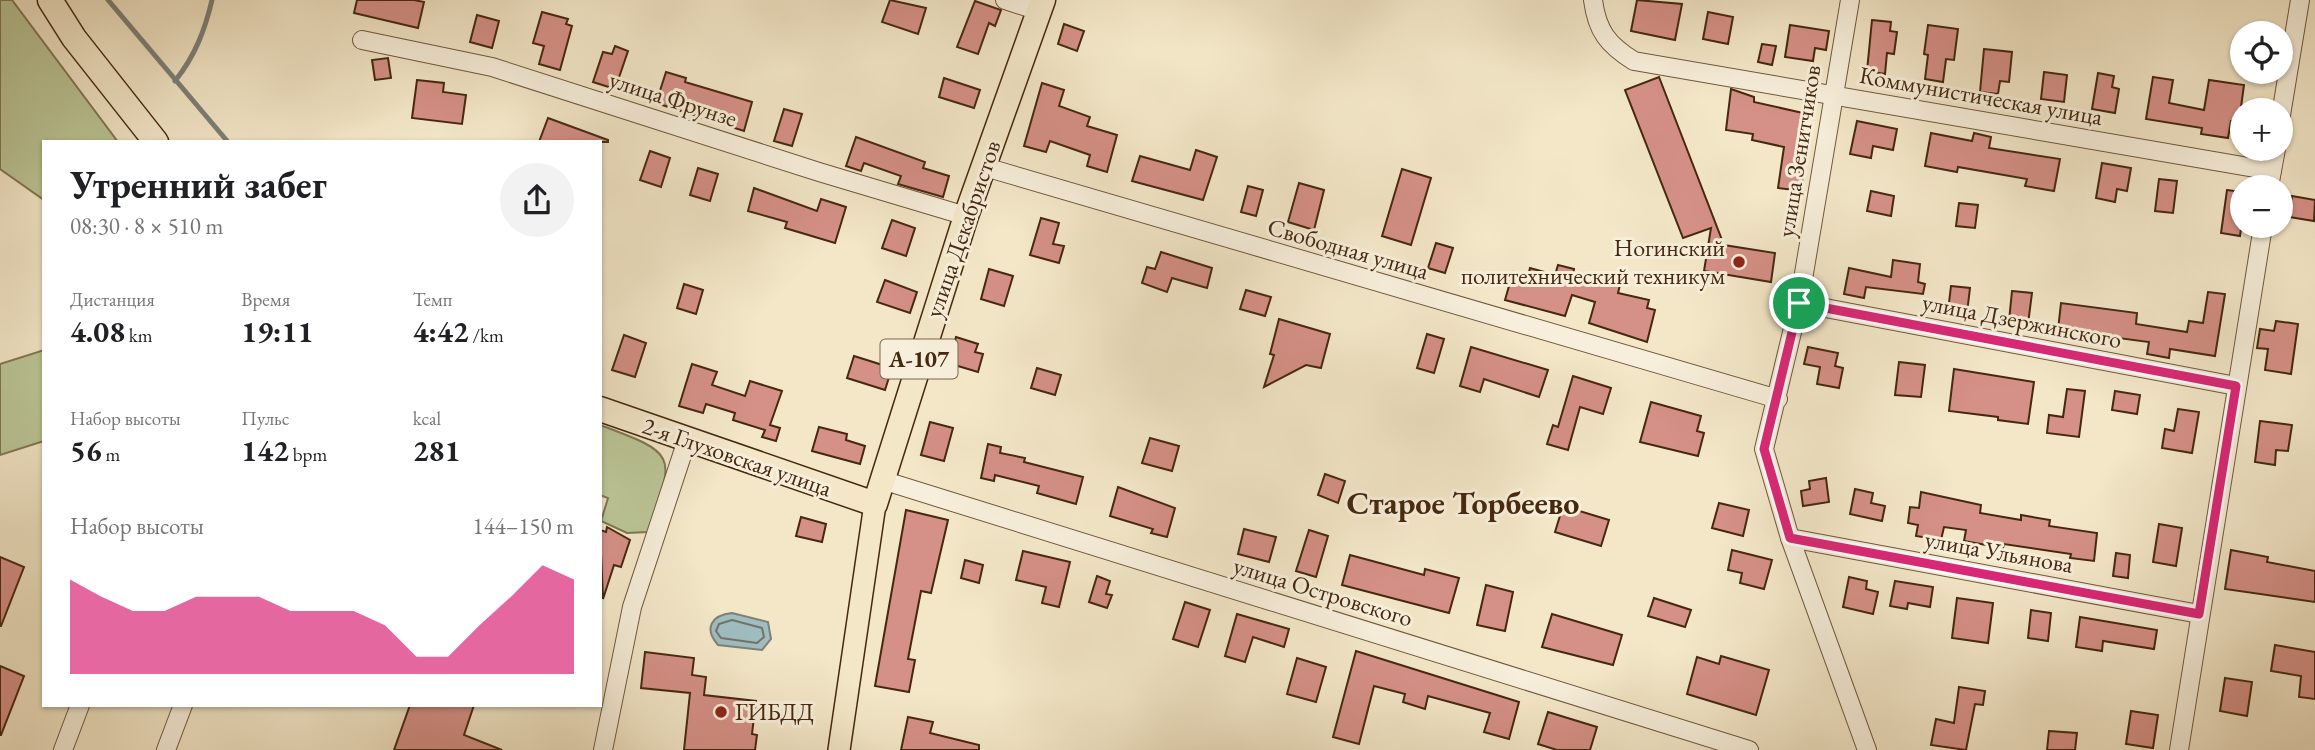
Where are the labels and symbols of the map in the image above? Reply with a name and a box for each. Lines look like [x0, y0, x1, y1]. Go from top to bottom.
street label: Коммунистическая улица [1857, 59, 2106, 132]
street label: улица Фрунзе [605, 63, 741, 134]
street label: улица Зенитчиков [1770, 63, 1827, 239]
street label: улица Декабристов [918, 136, 1007, 322]
street label: Свободная улица [1264, 211, 1433, 286]
place label: Ногинский политехнический техникум [1461, 232, 1725, 291]
marker: Ногинский политехнический техникум [1731, 254, 1747, 270]
pin [1769, 273, 1829, 333]
street label: улица Дзержинского [1920, 286, 2125, 355]
road number: А-107 [880, 340, 958, 378]
street label: 2-я Глуховская улица [638, 410, 836, 504]
district label: Старое Торбеево [1347, 482, 1579, 524]
street label: улица Ульянова [1923, 523, 2076, 580]
street label: улица Островского [1230, 550, 1417, 634]
place label: ГИБДД [735, 696, 814, 727]
marker: ГИБДД [713, 704, 729, 720]

